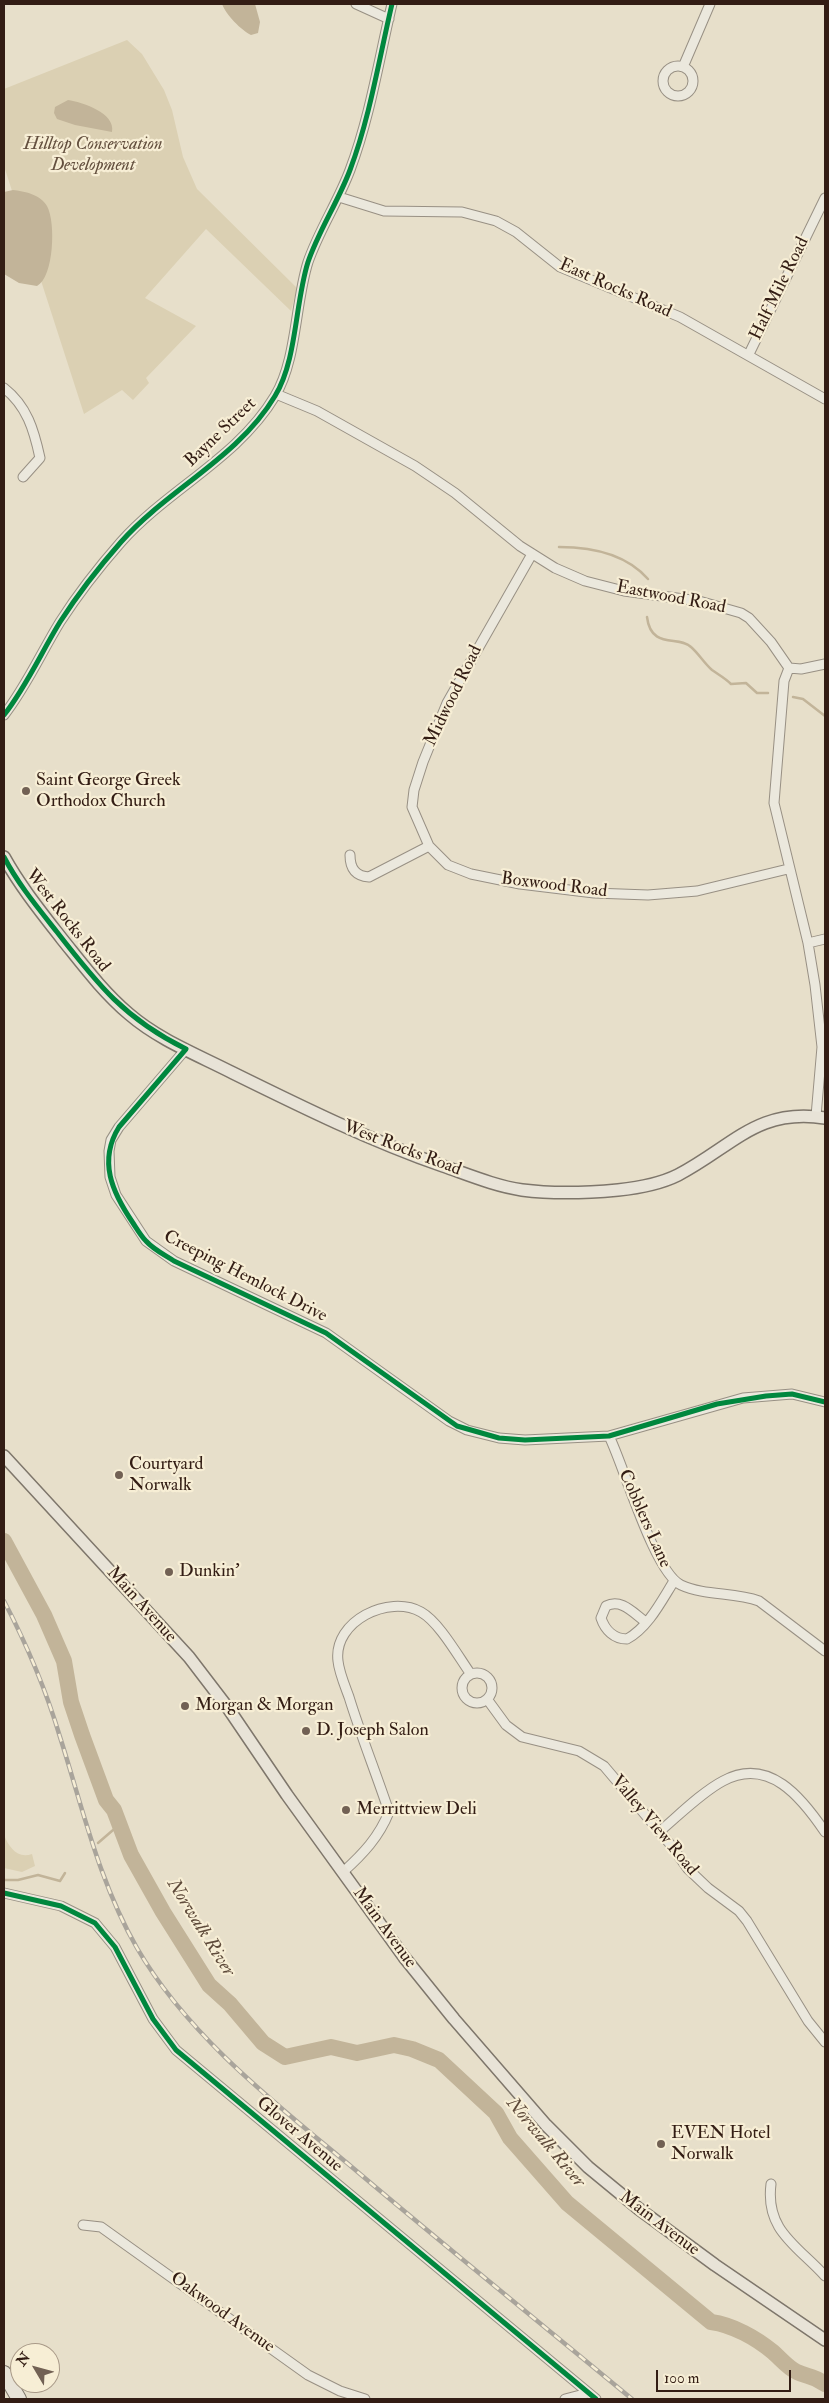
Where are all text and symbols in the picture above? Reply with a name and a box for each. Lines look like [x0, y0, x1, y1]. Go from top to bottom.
park label: Hilltop Conservation Development [24, 134, 162, 176]
street label: Half Mile Road [746, 234, 814, 344]
street label: East Rocks Road [555, 255, 675, 323]
street label: Bayne Street [181, 394, 261, 472]
street label: Eastwood Road [614, 577, 728, 619]
street label: Midwood Road [420, 642, 488, 750]
place label: Saint George Greek Orthodox Church [36, 770, 181, 812]
marker: Saint George Greek Orthodox Church [20, 785, 32, 797]
street label: West Rocks Road [20, 865, 114, 977]
street label: Boxwood Road [500, 869, 608, 903]
street label: West Rocks Road [340, 1117, 464, 1181]
street label: Creeping Hemlock Drive [160, 1226, 330, 1328]
place label: Courtyard Norwalk [129, 1454, 203, 1496]
street label: Cobblers Lane [613, 1466, 675, 1572]
marker: Courtyard Norwalk [113, 1469, 125, 1481]
place label: Dunkin' [179, 1561, 240, 1583]
street label: Main Avenue [101, 1563, 181, 1647]
marker: Dunkin' [163, 1566, 175, 1578]
place label: Morgan & Morgan [195, 1695, 333, 1717]
marker: Morgan & Morgan [179, 1700, 191, 1712]
place label: D. Joseph Salon [316, 1720, 429, 1742]
marker: D. Joseph Salon [300, 1725, 312, 1737]
street label: Valley View Road [606, 1771, 702, 1881]
place label: Merrittview Deli [356, 1799, 477, 1821]
marker: Merrittview Deli [340, 1804, 352, 1816]
water label: Norwalk River [161, 1875, 239, 1981]
street label: Main Avenue [347, 1883, 421, 1973]
street label: Glover Avenue [251, 2093, 347, 2177]
water label: Norwalk River [501, 2093, 589, 2193]
place label: EVEN Hotel Norwalk [671, 2123, 771, 2166]
marker: EVEN Hotel Norwalk [655, 2138, 667, 2150]
street label: Main Avenue [615, 2187, 703, 2261]
street label: Oakwood Avenue [166, 2268, 278, 2358]
north arrow [10, 2343, 60, 2393]
text: N [13, 2349, 34, 2369]
scale bar [659, 2360, 794, 2392]
text: 100 m [664, 2369, 699, 2388]

